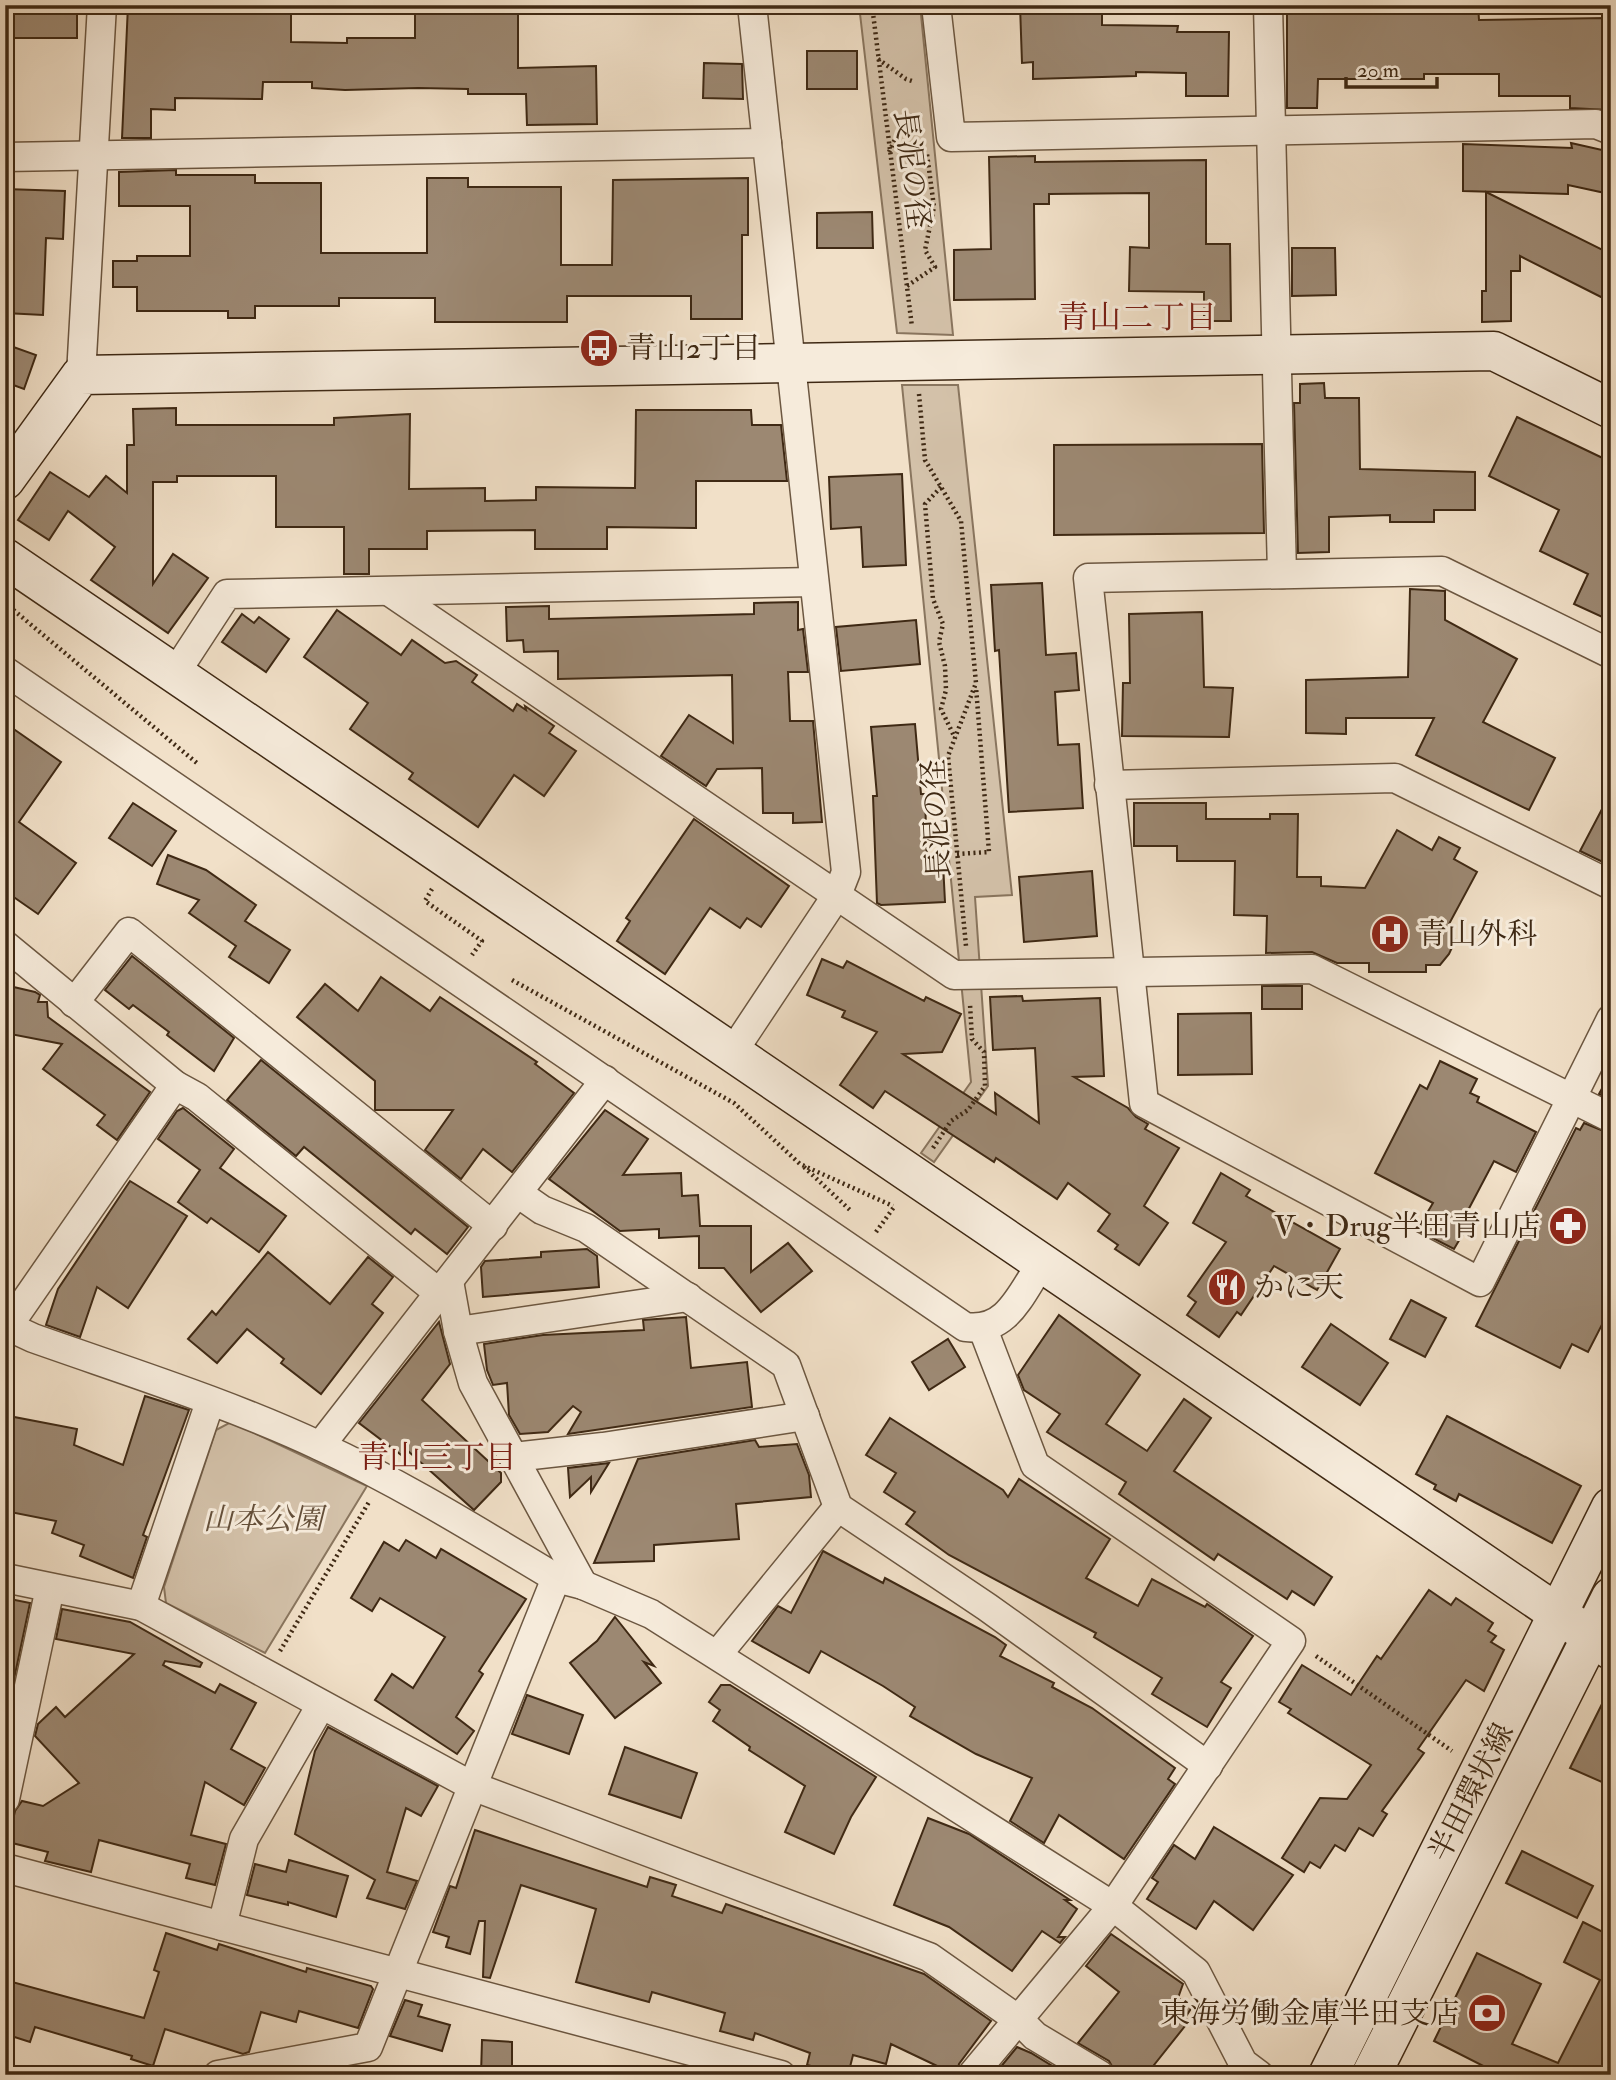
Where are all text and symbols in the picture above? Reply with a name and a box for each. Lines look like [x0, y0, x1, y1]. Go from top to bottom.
scale bar [1346, 46, 1438, 90]
text: 20 m [1357, 57, 1399, 84]
street label: 長泥の径 [886, 107, 937, 231]
district label: 青山二丁目 [1057, 298, 1217, 338]
bus stop icon: 青山2丁目 [578, 327, 620, 369]
place label: 青山2丁目 [626, 330, 761, 367]
street label: 長泥の径 [915, 758, 958, 880]
hospital icon: 青山外科 [1369, 913, 1411, 955]
place label: 青山外科 [1417, 916, 1537, 953]
pharmacy icon: V・Drug半田青山店 [1547, 1205, 1589, 1247]
place label: V・Drug半田青山店 [1274, 1208, 1541, 1245]
restaurant icon: かに天 [1206, 1266, 1248, 1308]
place label: かに天 [1254, 1269, 1344, 1306]
district label: 青山三丁目 [357, 1438, 517, 1478]
park label: 山本公園 [203, 1501, 328, 1538]
street label: 半田環状線 [1421, 1717, 1522, 1867]
bank icon: 東海労働金庫半田支店 [1466, 1992, 1508, 2034]
place label: 東海労働金庫半田支店 [1160, 1995, 1460, 2032]

